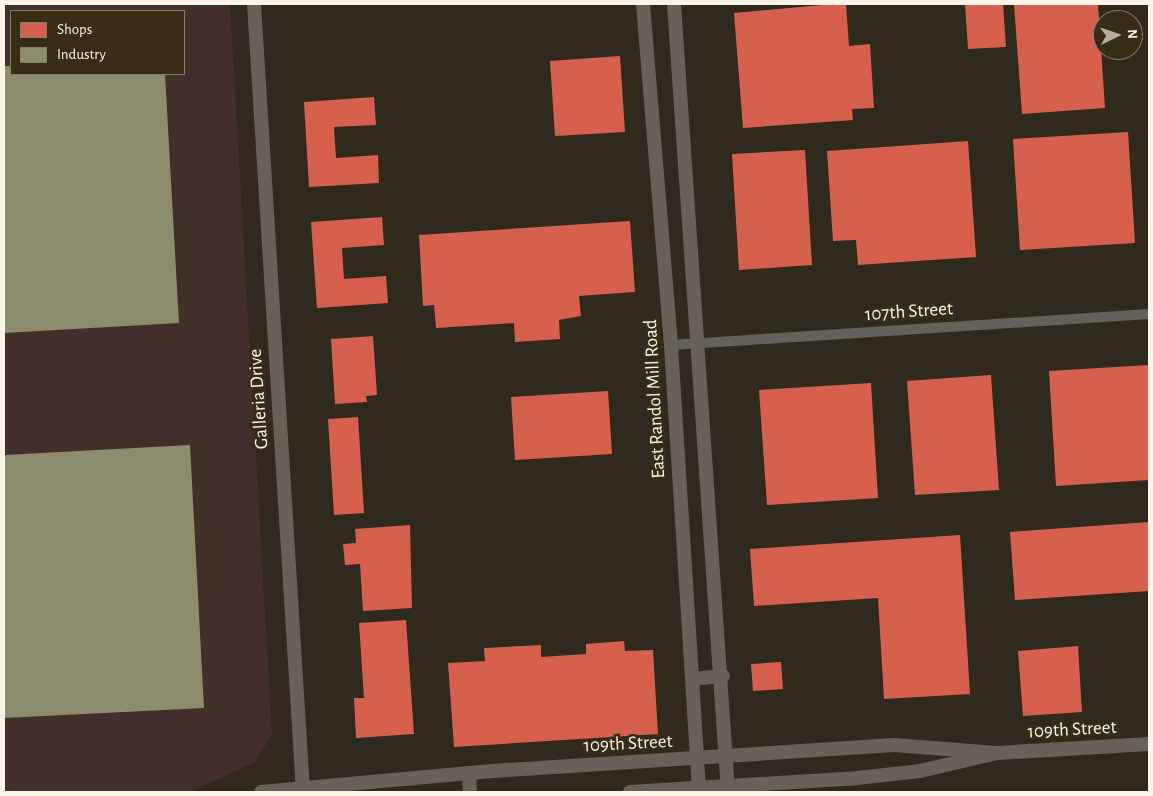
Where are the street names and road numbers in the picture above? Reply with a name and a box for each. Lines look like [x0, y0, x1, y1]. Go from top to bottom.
street label: 107th Street [864, 298, 954, 326]
street label: East Randol Mill Road [639, 319, 671, 479]
street label: Galleria Drive [244, 348, 274, 450]
street label: 109th Street [1027, 716, 1117, 744]
street label: 109th Street [583, 730, 673, 758]

